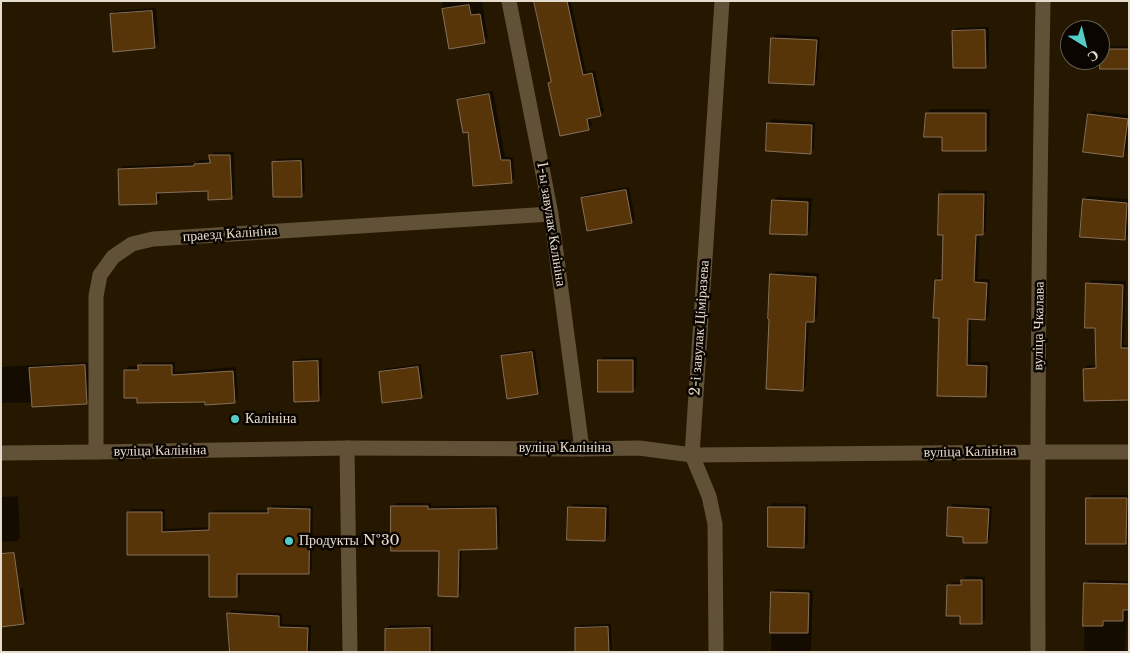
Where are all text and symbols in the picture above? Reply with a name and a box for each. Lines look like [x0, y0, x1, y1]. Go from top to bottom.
north arrow [1060, 20, 1110, 70]
text: С [1084, 46, 1103, 67]
street label: 1-ы завулак Калініна [533, 161, 569, 287]
street label: праезд Калініна [182, 222, 278, 246]
street label: 2-і завулак Ціміразева [687, 260, 713, 396]
street label: вуліца Чкалава [1030, 281, 1048, 371]
place label: Калініна [245, 411, 296, 427]
marker: Калініна [229, 413, 241, 425]
street label: вуліца Калініна [519, 440, 611, 456]
street label: вуліца Калініна [114, 442, 206, 460]
street label: вуліца Калініна [924, 443, 1016, 461]
place label: Продукты №30 [299, 533, 400, 549]
marker: Продукты №30 [283, 535, 295, 547]

